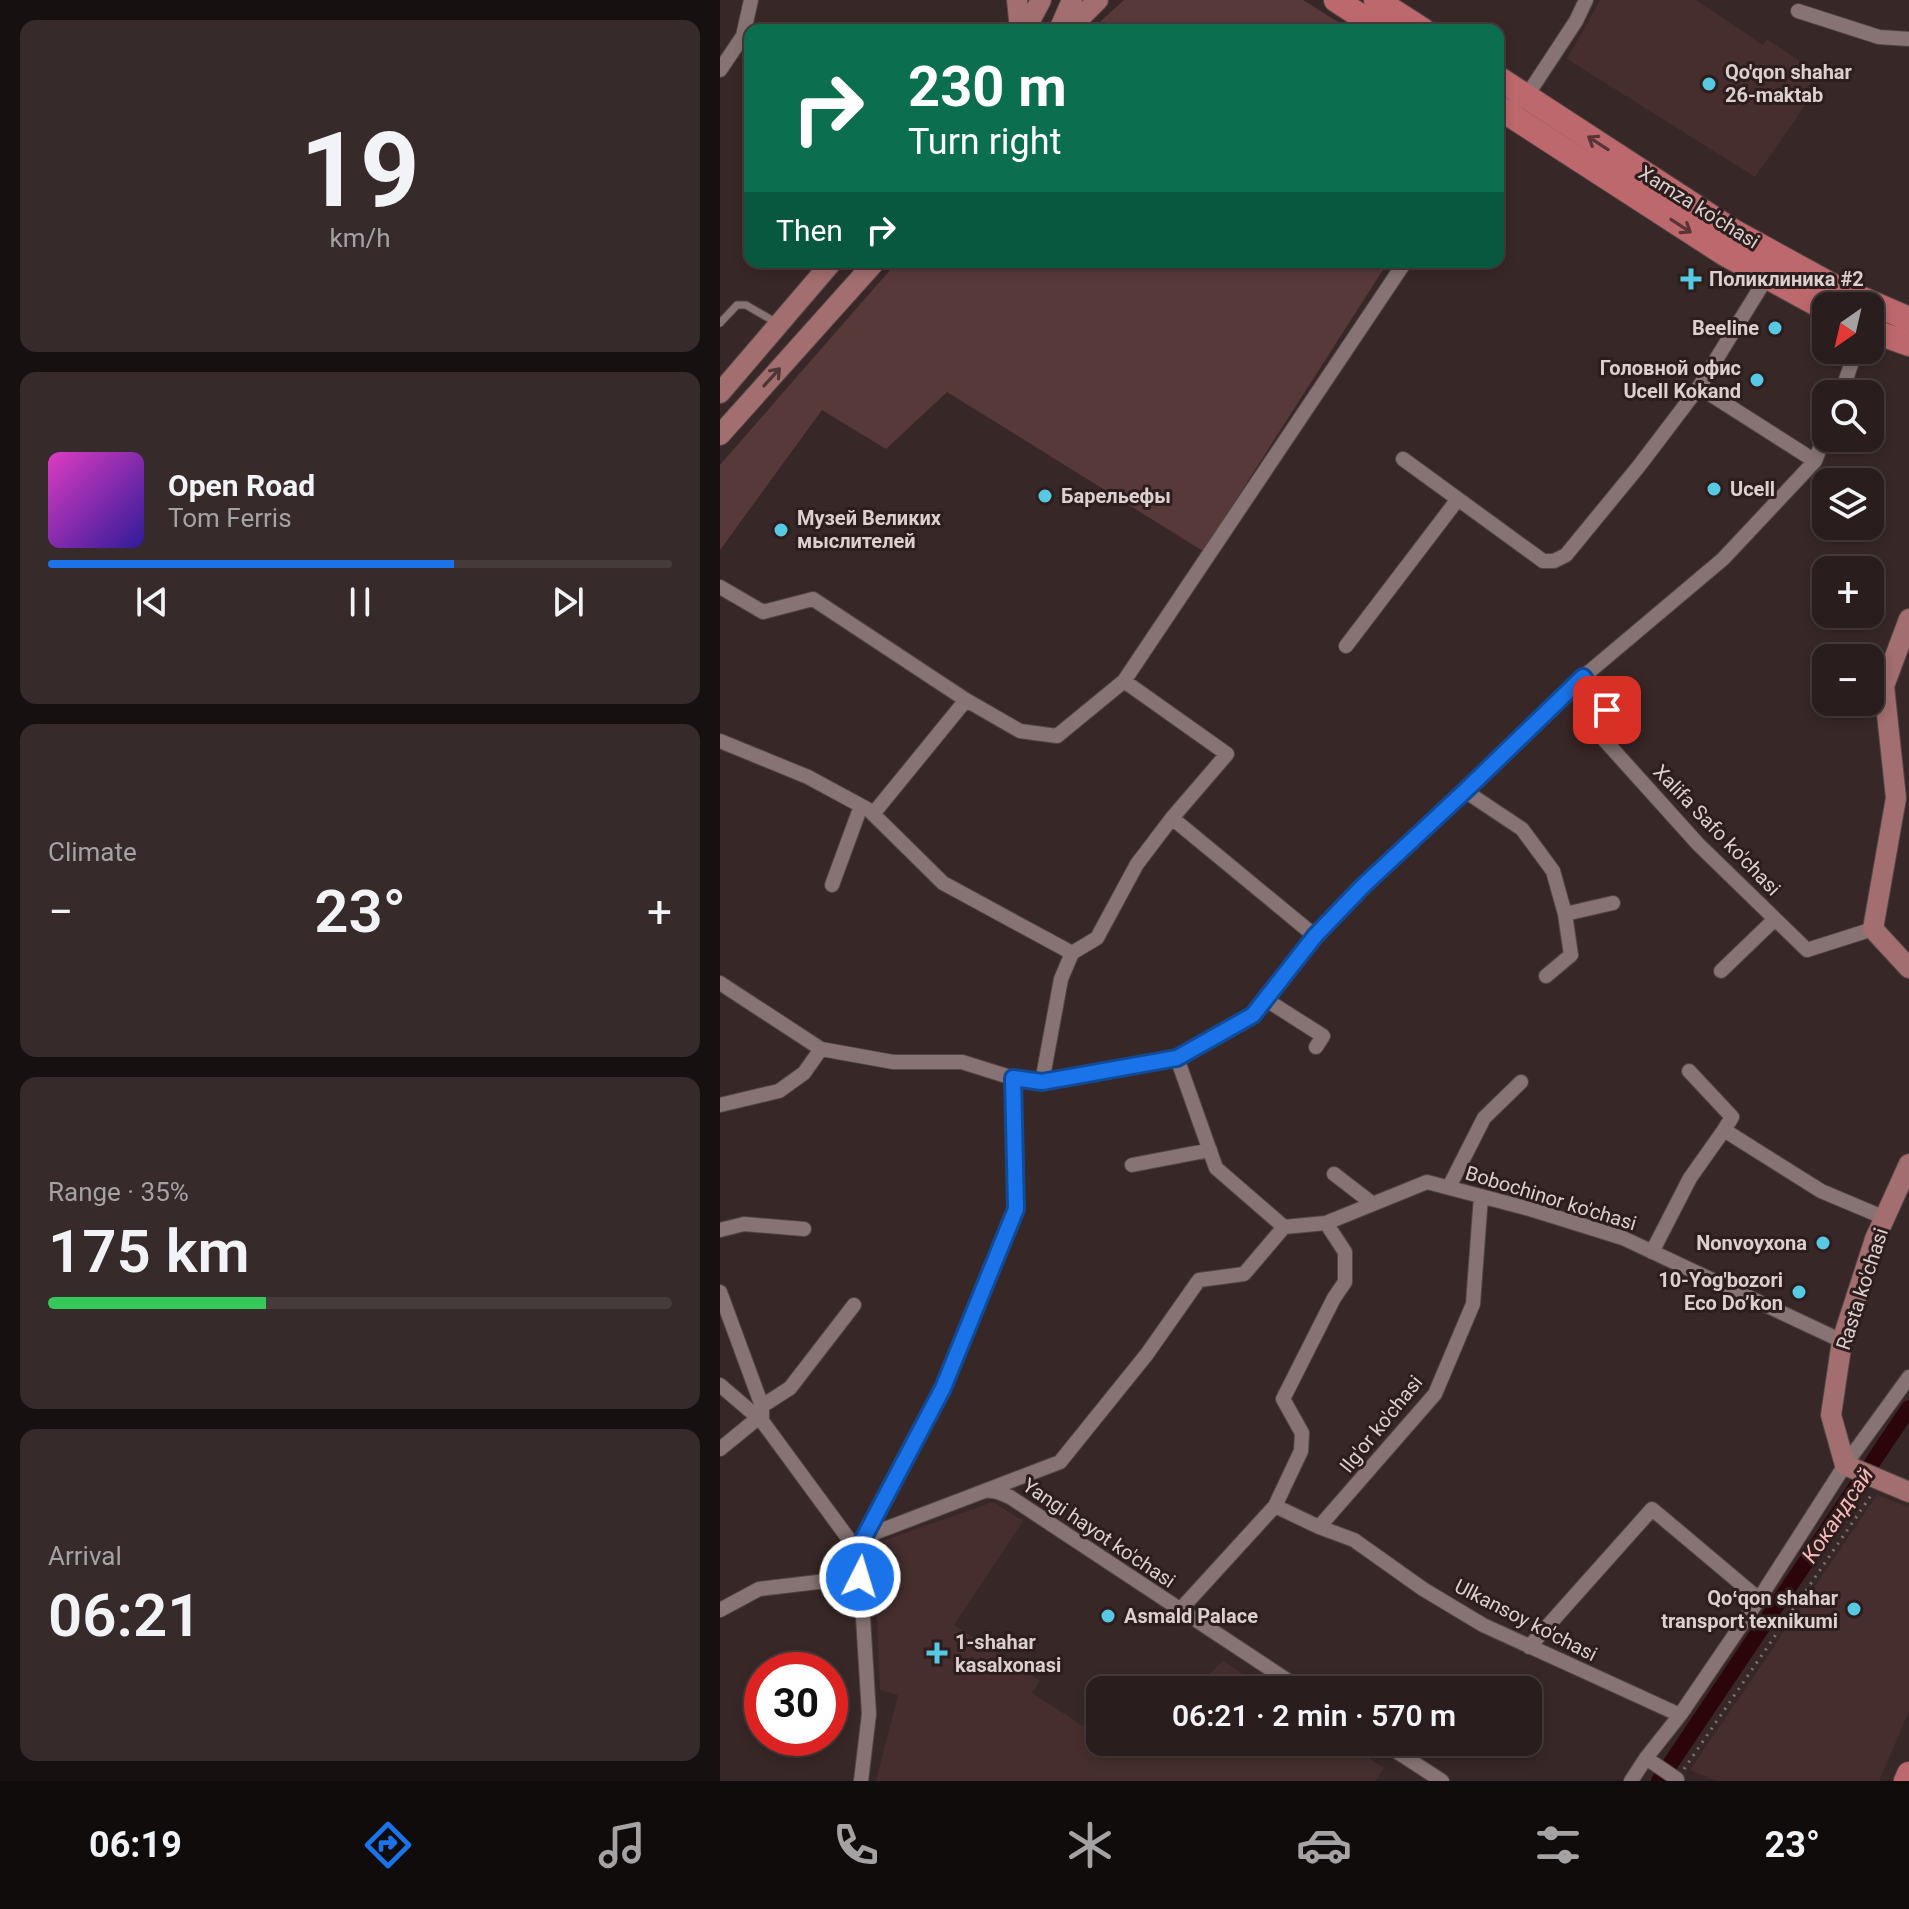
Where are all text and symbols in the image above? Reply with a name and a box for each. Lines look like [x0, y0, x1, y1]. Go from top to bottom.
text: 230 m [908, 54, 1067, 120]
icon: right [776, 56, 880, 160]
place label: Qo'qon shahar 26-maktab [1725, 60, 1853, 107]
marker: Qo'qon shahar 26-maktab [1700, 75, 1718, 93]
text: 19 [300, 110, 420, 231]
text: Turn right [908, 121, 1061, 163]
one-way arrow [1587, 135, 1610, 151]
street label: Xamza ko'chasi [1634, 160, 1764, 254]
icon: right [859, 208, 903, 252]
text: Then [776, 213, 843, 248]
one-way arrow [1669, 218, 1692, 234]
text: km/h [329, 223, 391, 253]
place label: Поликлиника #2 [1709, 267, 1864, 291]
marker: Поликлиника #2 [1680, 268, 1702, 290]
north arrow [1812, 292, 1884, 364]
map controls [1812, 292, 1884, 716]
place label: Beeline [1692, 316, 1759, 340]
marker: Beeline [1766, 319, 1784, 337]
place label: Головной офис Ucell Kokand [1600, 356, 1741, 403]
one-way arrow [763, 368, 781, 388]
marker: Головной офис Ucell Kokand [1748, 371, 1766, 389]
button: search [1812, 380, 1884, 452]
text: Open Road [168, 468, 315, 503]
button: layers [1812, 468, 1884, 540]
place label: Ucell [1730, 477, 1775, 501]
marker: Ucell [1705, 480, 1723, 498]
place label: Барельефы [1061, 484, 1171, 508]
marker: Барельефы [1036, 487, 1054, 505]
text: Tom Ferris [168, 503, 292, 533]
place label: Музей Великих мыслителей [797, 506, 942, 553]
marker: Музей Великих мыслителей [772, 521, 790, 539]
button: + [1812, 556, 1884, 628]
icon: previous [130, 580, 174, 624]
icon: pause [338, 580, 382, 624]
icon: next [546, 580, 590, 624]
button: − [1812, 644, 1884, 716]
pin [1573, 676, 1641, 744]
icon: arrive [1585, 688, 1629, 732]
street label: Xalifa Safo ko'chasi [1648, 760, 1786, 900]
text: Climate [48, 837, 137, 867]
text: 23° [314, 876, 406, 947]
text: − [48, 886, 73, 938]
text: + [647, 886, 672, 938]
street label: Bobochinor ko'chasi [1463, 1161, 1639, 1235]
text: Range · 35% [48, 1177, 189, 1207]
text: 175 km [48, 1216, 250, 1287]
street label: Rasta ko'chasi [1831, 1225, 1893, 1353]
place label: Nonvoyxona [1696, 1231, 1807, 1255]
marker: Nonvoyxona [1814, 1234, 1832, 1252]
place label: 10-Yog'bozori Eco Do’kon [1658, 1268, 1783, 1315]
marker: 10-Yog'bozori Eco Do’kon [1790, 1283, 1808, 1301]
street label: Ilg'or ko'chasi [1334, 1370, 1428, 1478]
water label: Кокандсай [1797, 1463, 1878, 1567]
street label: Yangi hayot ko'chasi [1018, 1473, 1180, 1593]
position arrow [818, 1535, 902, 1619]
text: Arrival [48, 1541, 122, 1571]
street label: Ulkansoy ko'chasi [1451, 1574, 1601, 1666]
text: 06:21 [48, 1580, 201, 1651]
place label: Qoʻqon shahar transport texnikumi [1661, 1586, 1839, 1633]
marker: Qoʻqon shahar transport texnikumi [1845, 1600, 1863, 1618]
place label: Asmald Palace [1124, 1604, 1258, 1628]
marker: Asmald Palace [1099, 1607, 1117, 1625]
place label: 1-shahar kasalxonasi [955, 1630, 1061, 1677]
marker: 1-shahar kasalxonasi [926, 1642, 948, 1664]
speed limit sign: 30 [744, 1652, 848, 1756]
text: 06:21 · 2 min · 570 m [1172, 1698, 1456, 1733]
icon: directions [360, 1817, 416, 1873]
icon: music [594, 1817, 650, 1873]
icon: phone [828, 1817, 884, 1873]
icon: climate [1062, 1817, 1118, 1873]
icon: car [1296, 1817, 1352, 1873]
icon: filters [1530, 1817, 1586, 1873]
text: 06:19 [89, 1824, 182, 1866]
text: 23° [1765, 1824, 1820, 1866]

